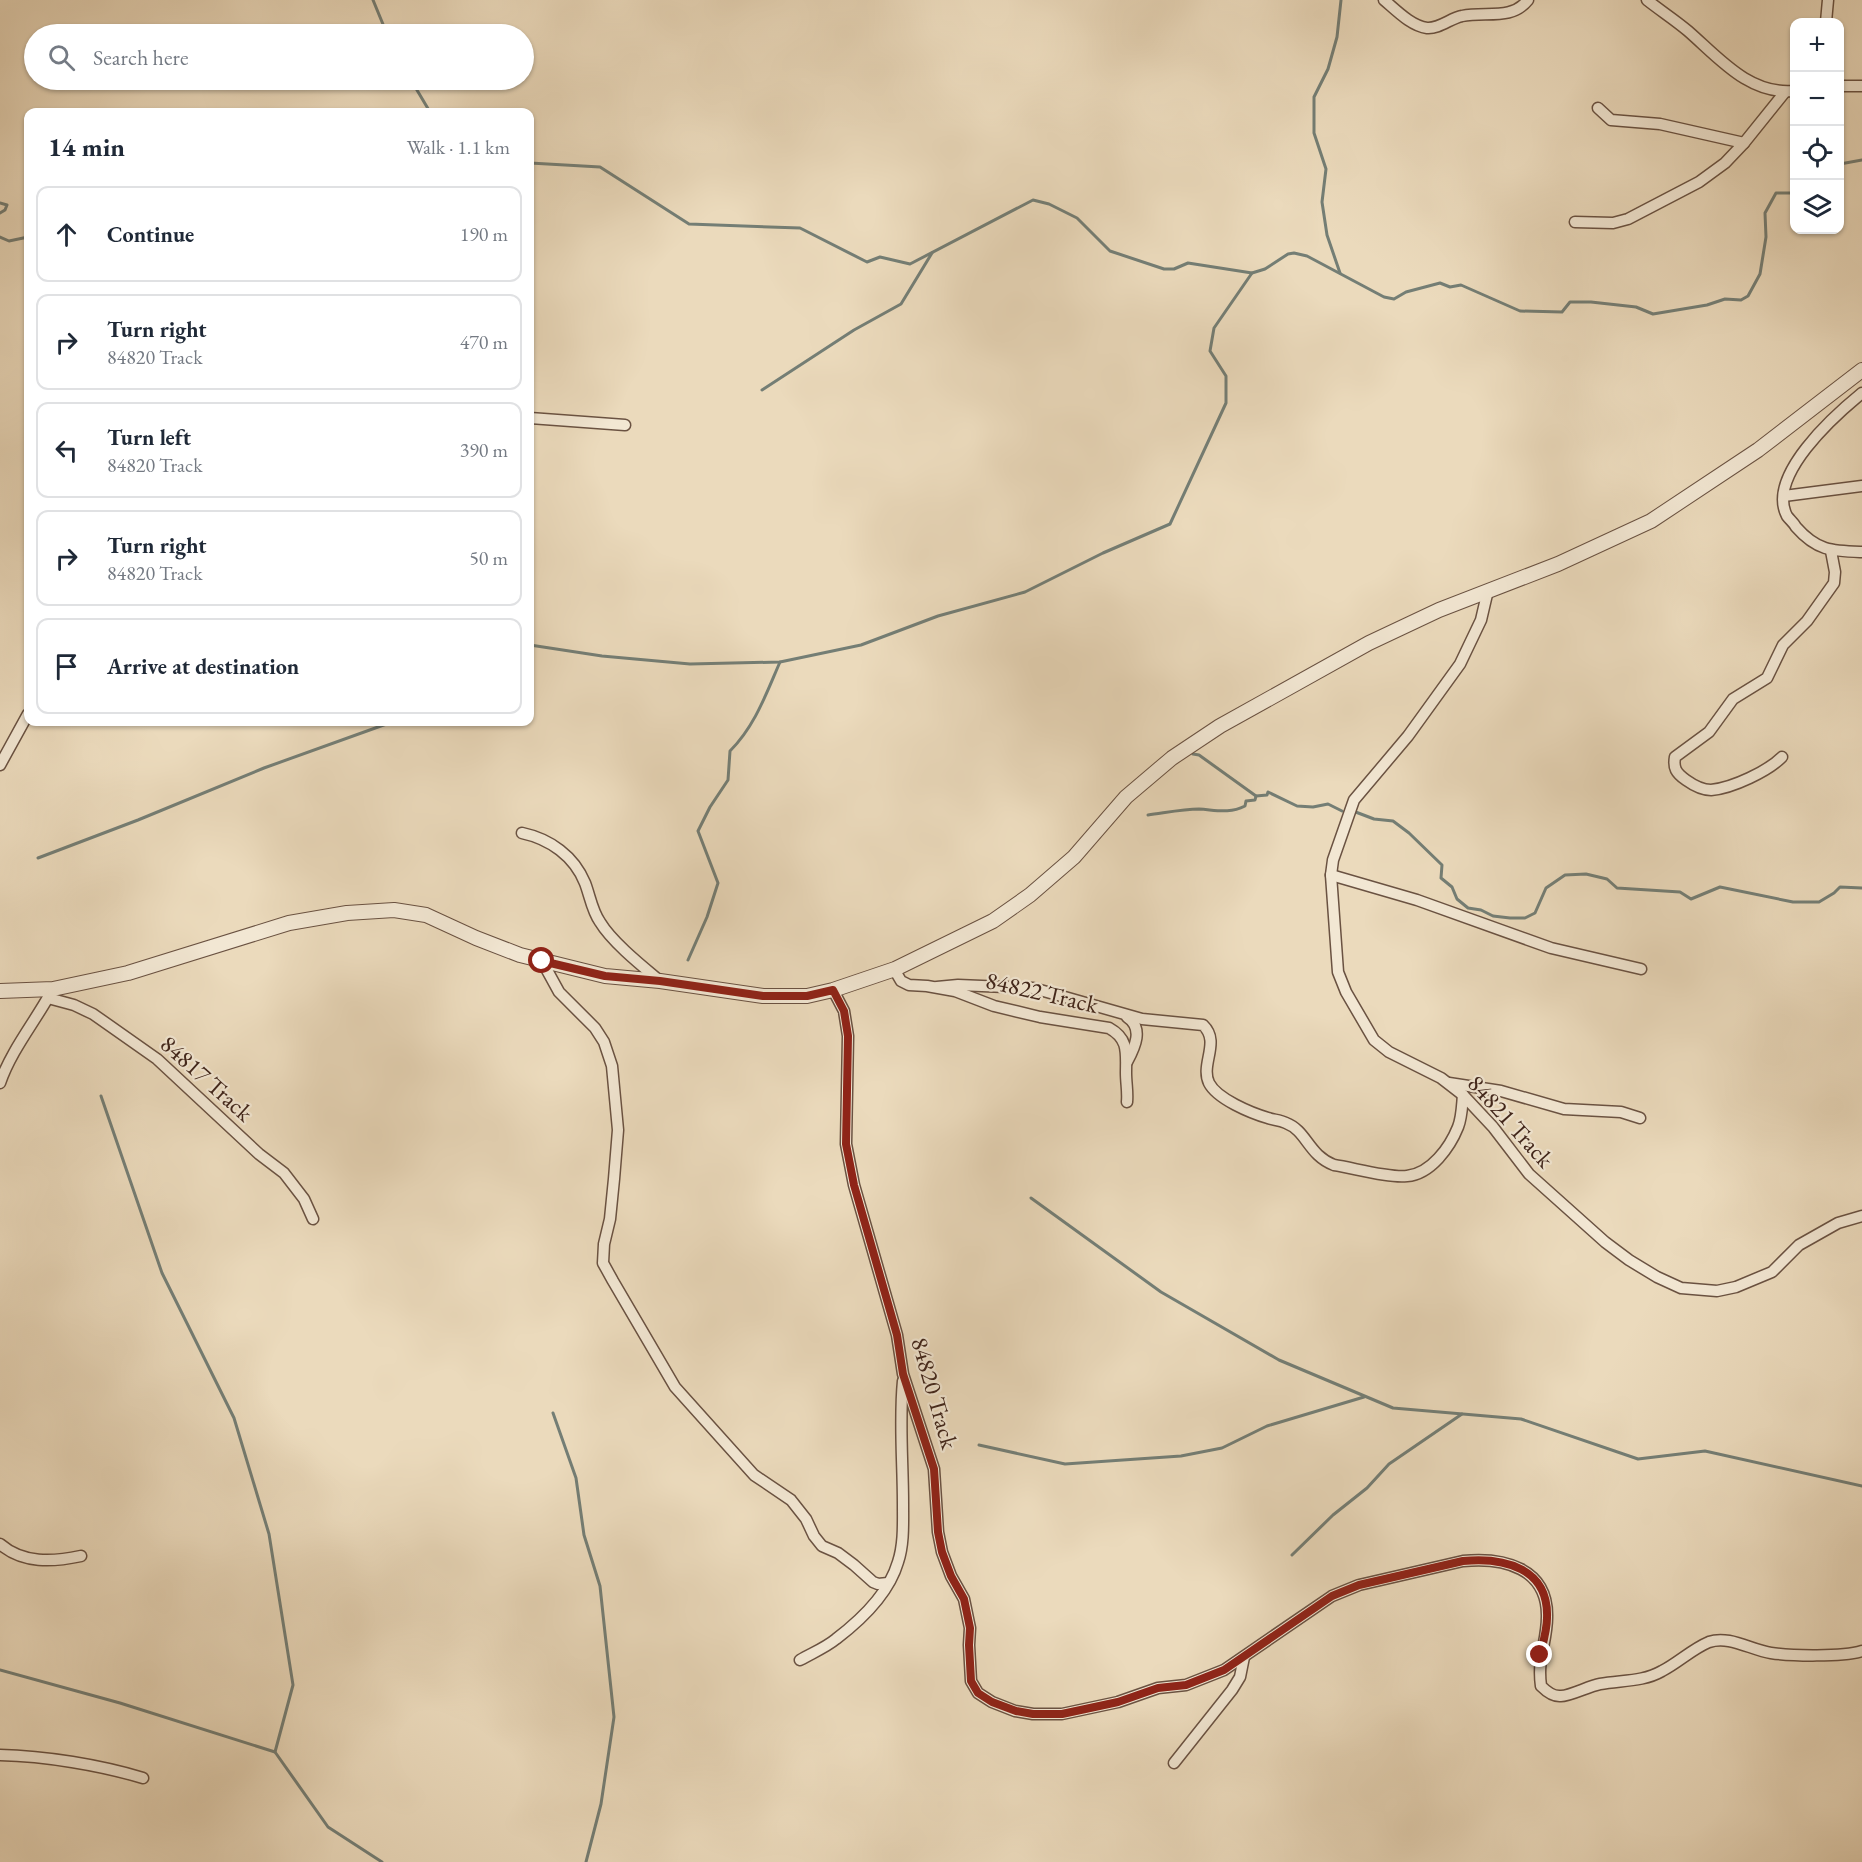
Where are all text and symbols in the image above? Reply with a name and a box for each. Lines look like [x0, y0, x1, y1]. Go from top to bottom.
map controls [1790, 18, 1844, 234]
button: + [1790, 18, 1844, 72]
search box [24, 24, 534, 90]
icon: search [45, 41, 78, 74]
text: Search here [93, 43, 188, 72]
button: − [1790, 72, 1844, 126]
button: locate [1790, 126, 1844, 180]
text: 14 min [48, 130, 125, 164]
text: Walk · 1.1 km [407, 134, 510, 160]
button: layers [1790, 180, 1844, 234]
icon: ahead [50, 218, 83, 251]
text: Continue [107, 220, 194, 249]
text: 190 m [460, 221, 508, 247]
text: Turn right [107, 315, 206, 344]
icon: right [50, 326, 83, 359]
text: 470 m [460, 329, 508, 355]
text: 84820 Track [107, 344, 203, 370]
text: Turn left [107, 423, 191, 452]
icon: left [50, 434, 83, 467]
text: 390 m [460, 437, 508, 463]
text: 84820 Track [107, 452, 203, 478]
text: Turn right [107, 531, 206, 560]
icon: right [50, 542, 83, 575]
text: 50 m [469, 545, 508, 571]
text: 84820 Track [107, 560, 203, 586]
icon: arrive [50, 650, 83, 683]
text: Arrive at destination [107, 652, 299, 681]
route start [528, 947, 554, 973]
street label: 84822 Track [983, 964, 1102, 1020]
street label: 84817 Track [154, 1028, 261, 1128]
street label: 84821 Track [1461, 1068, 1561, 1175]
street label: 84820 Track [904, 1334, 966, 1453]
route end [1526, 1641, 1552, 1667]

